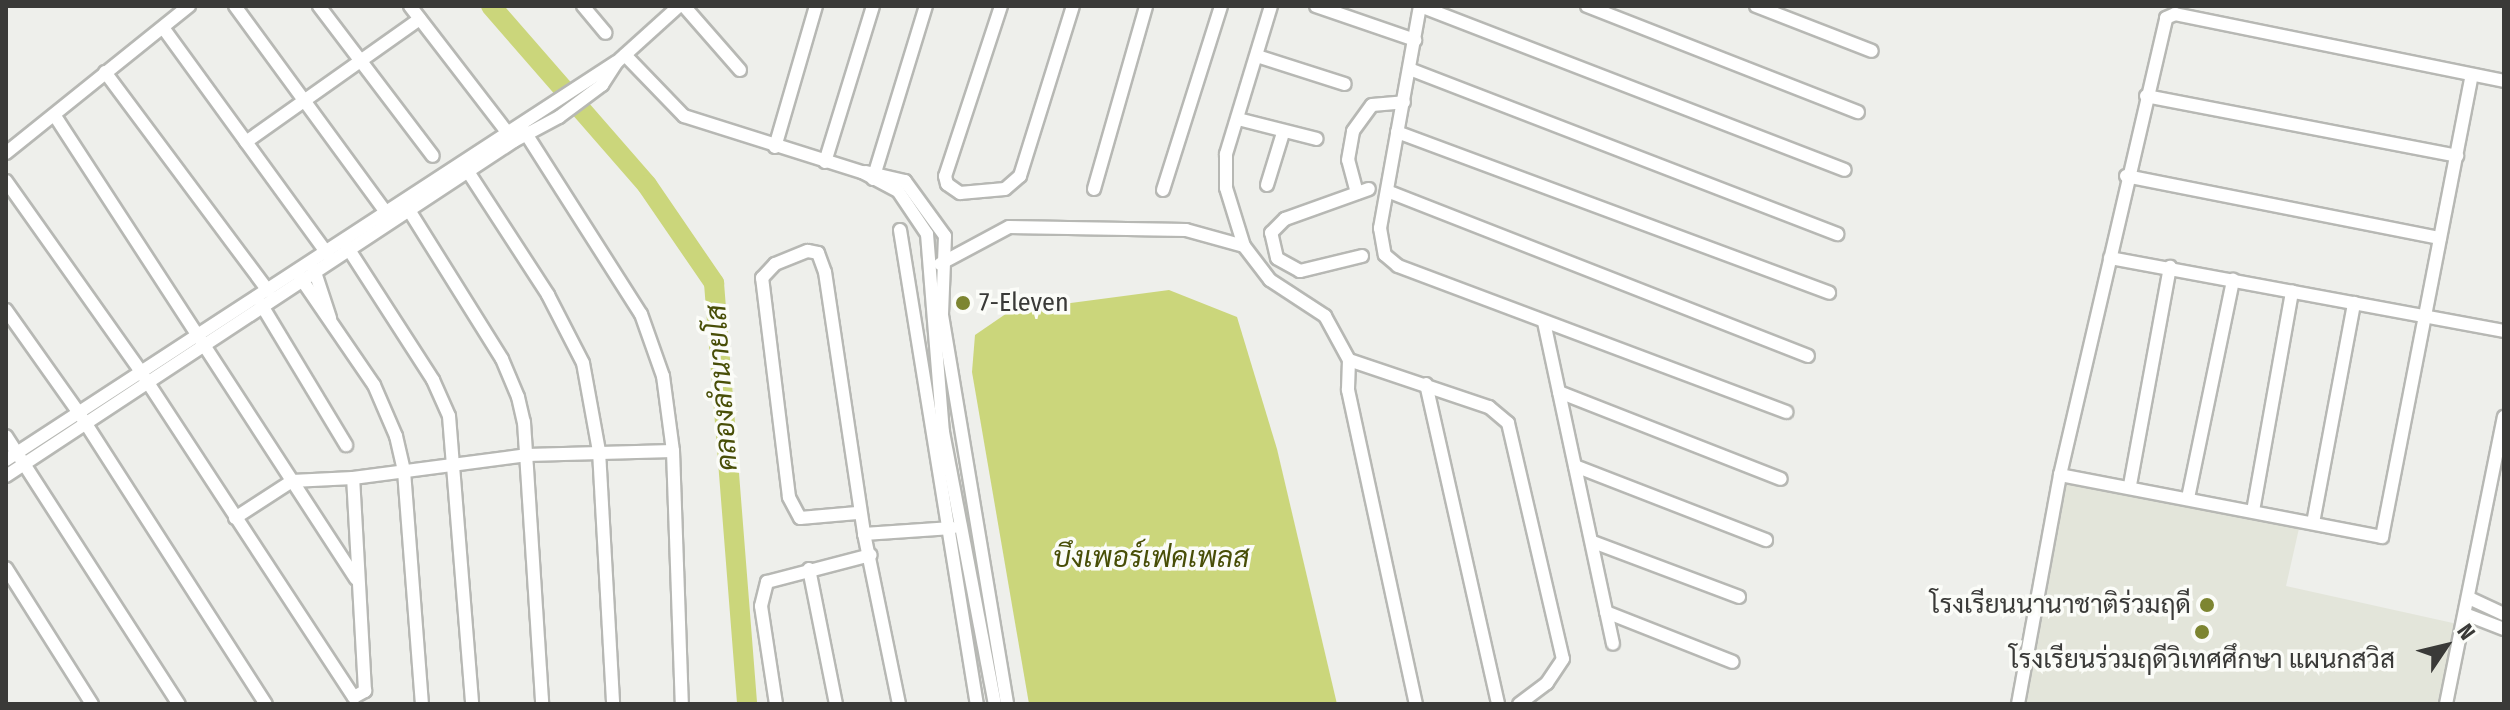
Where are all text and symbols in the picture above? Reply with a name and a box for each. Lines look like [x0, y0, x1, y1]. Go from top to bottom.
place label: 7-Eleven [979, 287, 1069, 319]
marker: 7-Eleven [954, 294, 972, 312]
water label: คลองลำนายโส [699, 304, 745, 472]
water label: บึงเพอร์เฟคเพลส [1053, 541, 1249, 575]
place label: โรงเรียนนานาชาติร่วมฤดี [1930, 589, 2191, 621]
marker: โรงเรียนนานาชาติร่วมฤดี [2198, 596, 2216, 614]
north arrow [2406, 606, 2486, 686]
text: N [2451, 619, 2481, 645]
marker: โรงเรียนร่วมฤดีวิเทศศึกษา แผนกสวิส [2193, 623, 2211, 641]
place label: โรงเรียนร่วมฤดีวิเทศศึกษา แผนกสวิส [2009, 644, 2395, 676]

